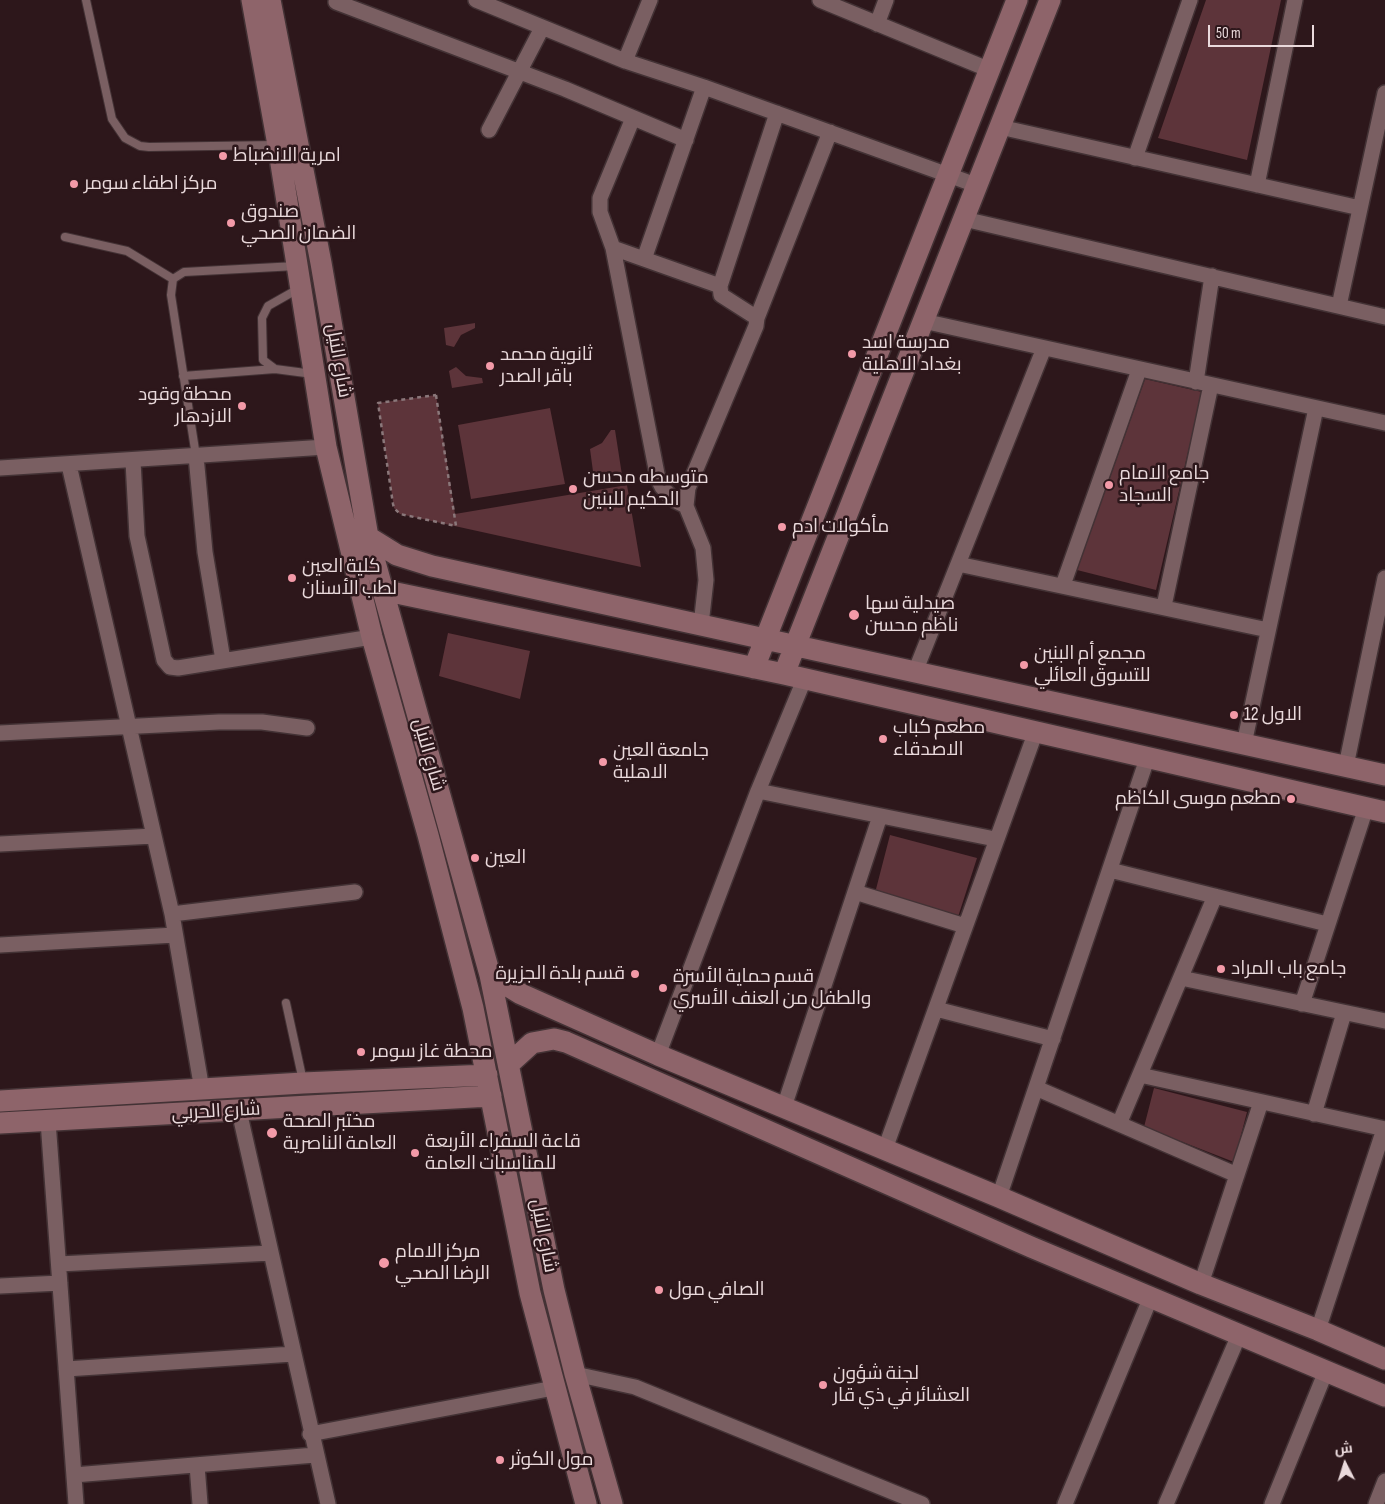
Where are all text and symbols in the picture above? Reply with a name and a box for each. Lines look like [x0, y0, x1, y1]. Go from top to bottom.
scale bar [1210, 15, 1316, 47]
text: 50 m [1216, 24, 1241, 43]
place label: امرية الانضباط [233, 145, 341, 167]
marker: امرية الانضباط [217, 150, 229, 162]
place label: مركز اطفاء سومر [84, 173, 217, 195]
marker: مركز اطفاء سومر [68, 178, 80, 190]
place label: صندوق الضمان الصحي [241, 201, 356, 245]
marker: صندوق الضمان الصحي [225, 217, 237, 229]
street label: شارع النيل [320, 322, 356, 400]
place label: مدرسة اسد بغداد الاهلية [862, 332, 962, 376]
place label: ثانوية محمد باقر الصدر [500, 344, 592, 388]
marker: مدرسة اسد بغداد الاهلية [846, 348, 858, 360]
marker: ثانوية محمد باقر الصدر [484, 360, 496, 372]
place label: محطة وقود الازدهار [138, 384, 232, 428]
marker: محطة وقود الازدهار [236, 400, 248, 412]
place label: جامع الامام السجاد [1119, 463, 1209, 507]
place label: متوسطه محسن الحكيم للبنين [583, 467, 709, 511]
marker: جامع الامام السجاد [1103, 479, 1115, 491]
marker: متوسطه محسن الحكيم للبنين [567, 483, 579, 495]
place label: مأكولات ادم [792, 516, 889, 538]
marker: مأكولات ادم [776, 521, 788, 533]
place label: كلية العين لطب الأسنان [302, 556, 397, 600]
marker: كلية العين لطب الأسنان [286, 572, 298, 584]
place label: صيدلية سها ناظم محسن [865, 593, 958, 637]
marker: صيدلية سها ناظم محسن [847, 608, 861, 622]
place label: مجمع أم البنين للتسوق العائلي [1034, 643, 1150, 687]
marker: مجمع أم البنين للتسوق العائلي [1018, 659, 1030, 671]
place label: الاول 12 [1244, 704, 1302, 726]
marker: الاول 12 [1228, 709, 1240, 721]
street label: شارع النيل [407, 716, 449, 794]
place label: مطعم كباب الاصدقاء [893, 717, 985, 761]
marker: مطعم كباب الاصدقاء [877, 733, 889, 745]
place label: جامعة العين الاهلية [613, 740, 709, 784]
marker: جامعة العين الاهلية [597, 756, 609, 768]
place label: مطعم موسى الكاظم [1115, 788, 1281, 810]
marker: مطعم موسى الكاظم [1285, 793, 1297, 805]
place label: العين [485, 847, 526, 869]
marker: العين [469, 852, 481, 864]
place label: جامع باب المراد [1231, 958, 1346, 980]
place label: قسم بلدة الجزيرة [496, 963, 625, 985]
marker: جامع باب المراد [1215, 963, 1227, 975]
place label: قسم حماية الأسرة والطفل من العنف الأسري [673, 966, 871, 1010]
marker: قسم بلدة الجزيرة [629, 968, 641, 980]
marker: قسم حماية الأسرة والطفل من العنف الأسري [657, 982, 669, 994]
place label: محطة غاز سومر [371, 1041, 492, 1063]
marker: محطة غاز سومر [355, 1046, 367, 1058]
street label: شارع الحربي [171, 1098, 261, 1126]
place label: مختبر الصحة العامة الناصرية [283, 1111, 397, 1155]
marker: مختبر الصحة العامة الناصرية [265, 1126, 279, 1140]
place label: قاعة السفراء الأربعة للمناسبات العامة [425, 1131, 581, 1175]
marker: قاعة السفراء الأربعة للمناسبات العامة [409, 1147, 421, 1159]
street label: شارع النيل [525, 1197, 561, 1275]
place label: مركز الامام الرضا الصحي [395, 1241, 490, 1285]
marker: مركز الامام الرضا الصحي [377, 1256, 391, 1270]
place label: الصافي مول [669, 1279, 765, 1301]
marker: الصافي مول [653, 1284, 665, 1296]
place label: لجنة شؤون العشائر في ذي قار [833, 1363, 970, 1407]
marker: لجنة شؤون العشائر في ذي قار [817, 1379, 829, 1391]
north arrow [1320, 1439, 1370, 1489]
text: ش [1334, 1439, 1353, 1458]
place label: مول الكوثر [510, 1449, 593, 1471]
marker: مول الكوثر [494, 1454, 506, 1466]

